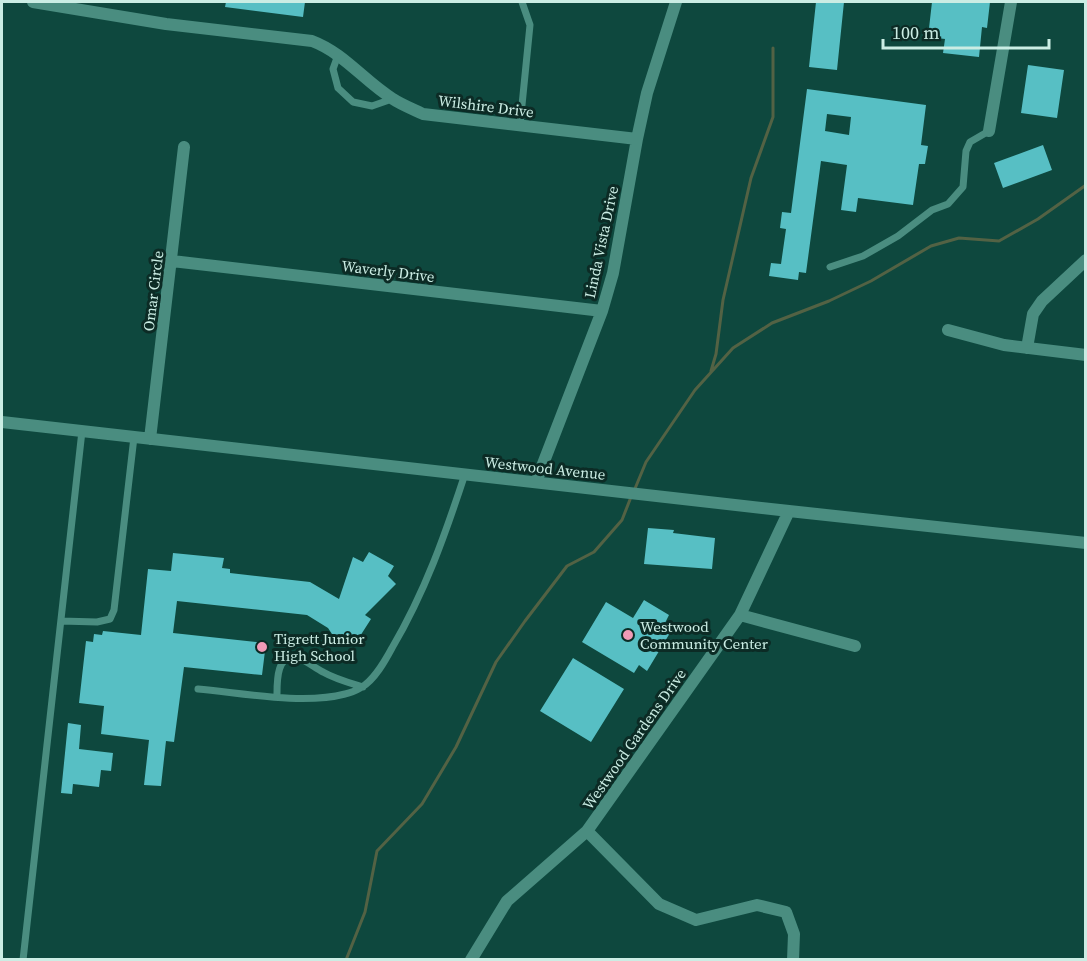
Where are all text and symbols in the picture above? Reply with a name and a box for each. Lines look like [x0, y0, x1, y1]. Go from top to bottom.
scale bar [883, 12, 1050, 50]
text: 100 m [892, 20, 939, 45]
street label: Wilshire Drive [437, 90, 535, 122]
street label: Linda Vista Drive [579, 184, 623, 300]
street label: Omar Circle [138, 249, 168, 332]
street label: Waverly Drive [340, 255, 436, 287]
street label: Westwood Avenue [484, 451, 607, 485]
place label: Westwood Community Center [640, 616, 769, 654]
place label: Tigrett Junior High School [274, 628, 365, 666]
marker: Westwood Community Center [621, 628, 635, 642]
marker: Tigrett Junior High School [255, 640, 269, 654]
street label: Westwood Gardens Drive [577, 664, 691, 814]

